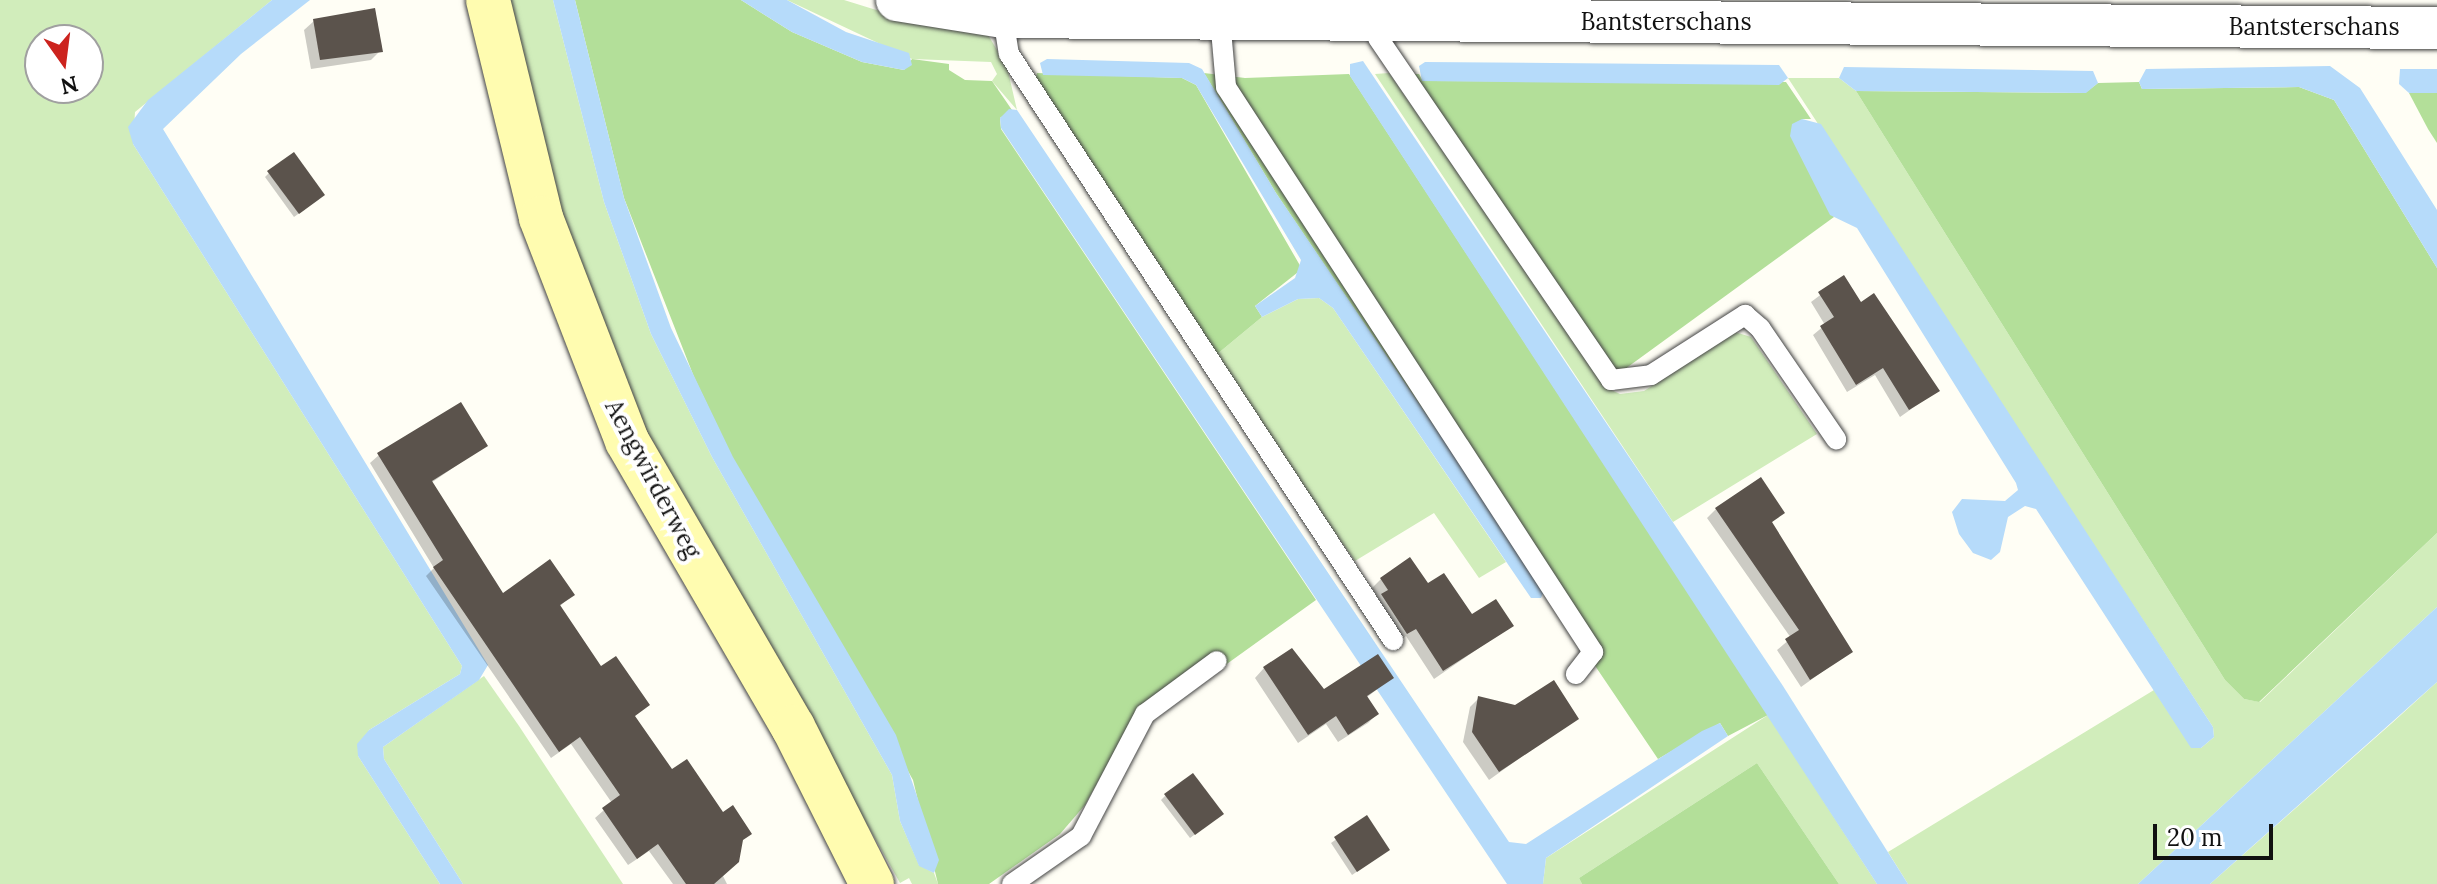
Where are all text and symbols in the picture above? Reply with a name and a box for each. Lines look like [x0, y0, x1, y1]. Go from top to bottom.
street label: Bantsterschans [1580, 8, 1752, 36]
street label: Bantsterschans [2228, 13, 2400, 41]
north arrow [24, 24, 104, 104]
text: N [58, 70, 81, 101]
street label: Aengwirderweg [599, 395, 707, 563]
scale bar [2157, 808, 2277, 858]
text: 20 m [2167, 822, 2223, 853]

